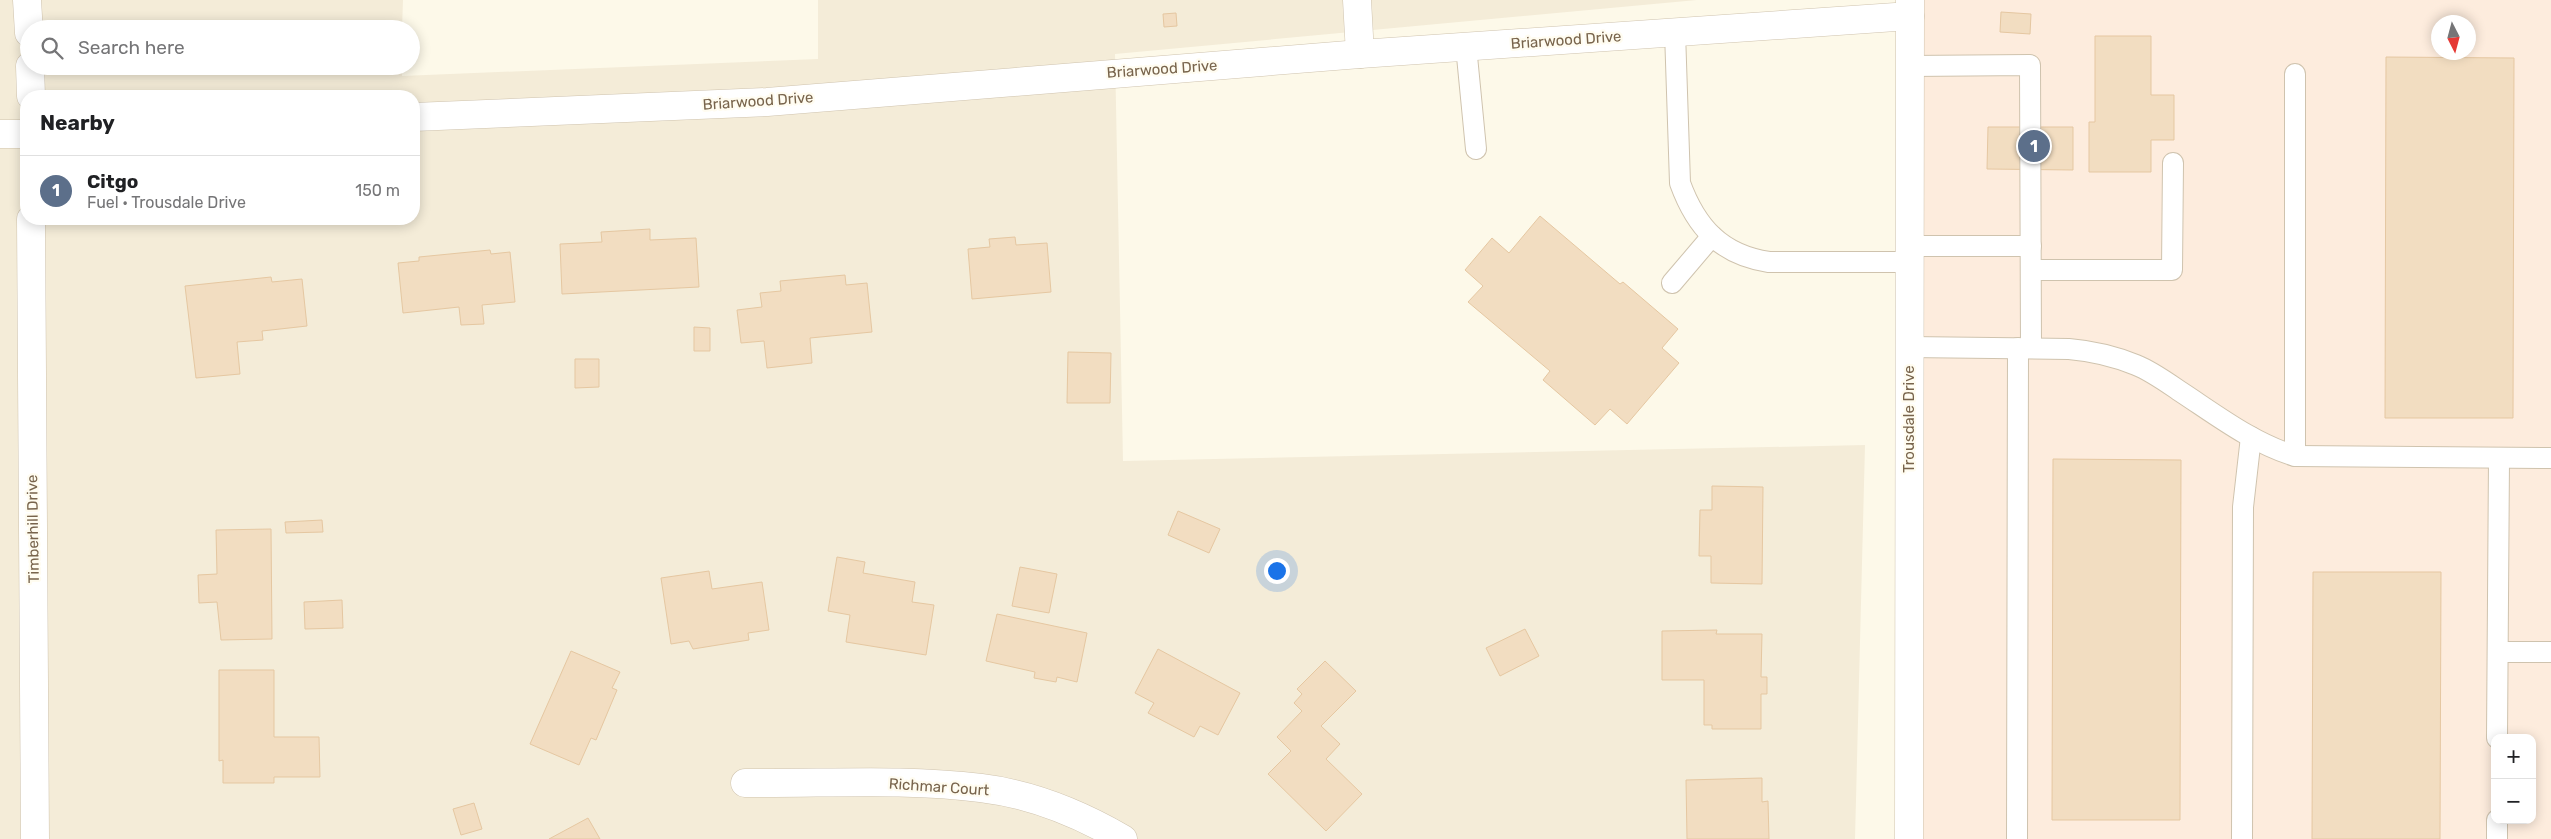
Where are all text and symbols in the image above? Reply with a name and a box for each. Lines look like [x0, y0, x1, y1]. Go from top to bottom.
north arrow [2431, 15, 2476, 60]
search box [20, 20, 420, 75]
street label: Briarwood Drive [1510, 27, 1622, 53]
icon: search [38, 34, 66, 62]
text: Search here [78, 36, 185, 59]
street label: Briarwood Drive [1106, 56, 1218, 82]
street label: Briarwood Drive [702, 88, 814, 114]
text: Nearby [40, 110, 115, 135]
pin: 1 [2018, 127, 2050, 165]
text: Citgo [87, 170, 138, 193]
text: 1 [52, 181, 60, 200]
text: 150 m [355, 181, 400, 200]
text: Fuel · Trousdale Drive [87, 193, 246, 212]
street label: Trousdale Drive [1900, 365, 1918, 473]
street label: Timberhill Drive [23, 475, 43, 583]
your location [1264, 558, 1290, 584]
map controls [2491, 734, 2536, 824]
button: + [2491, 734, 2536, 779]
street label: Richmar Court [888, 775, 990, 800]
button: − [2491, 779, 2536, 824]

